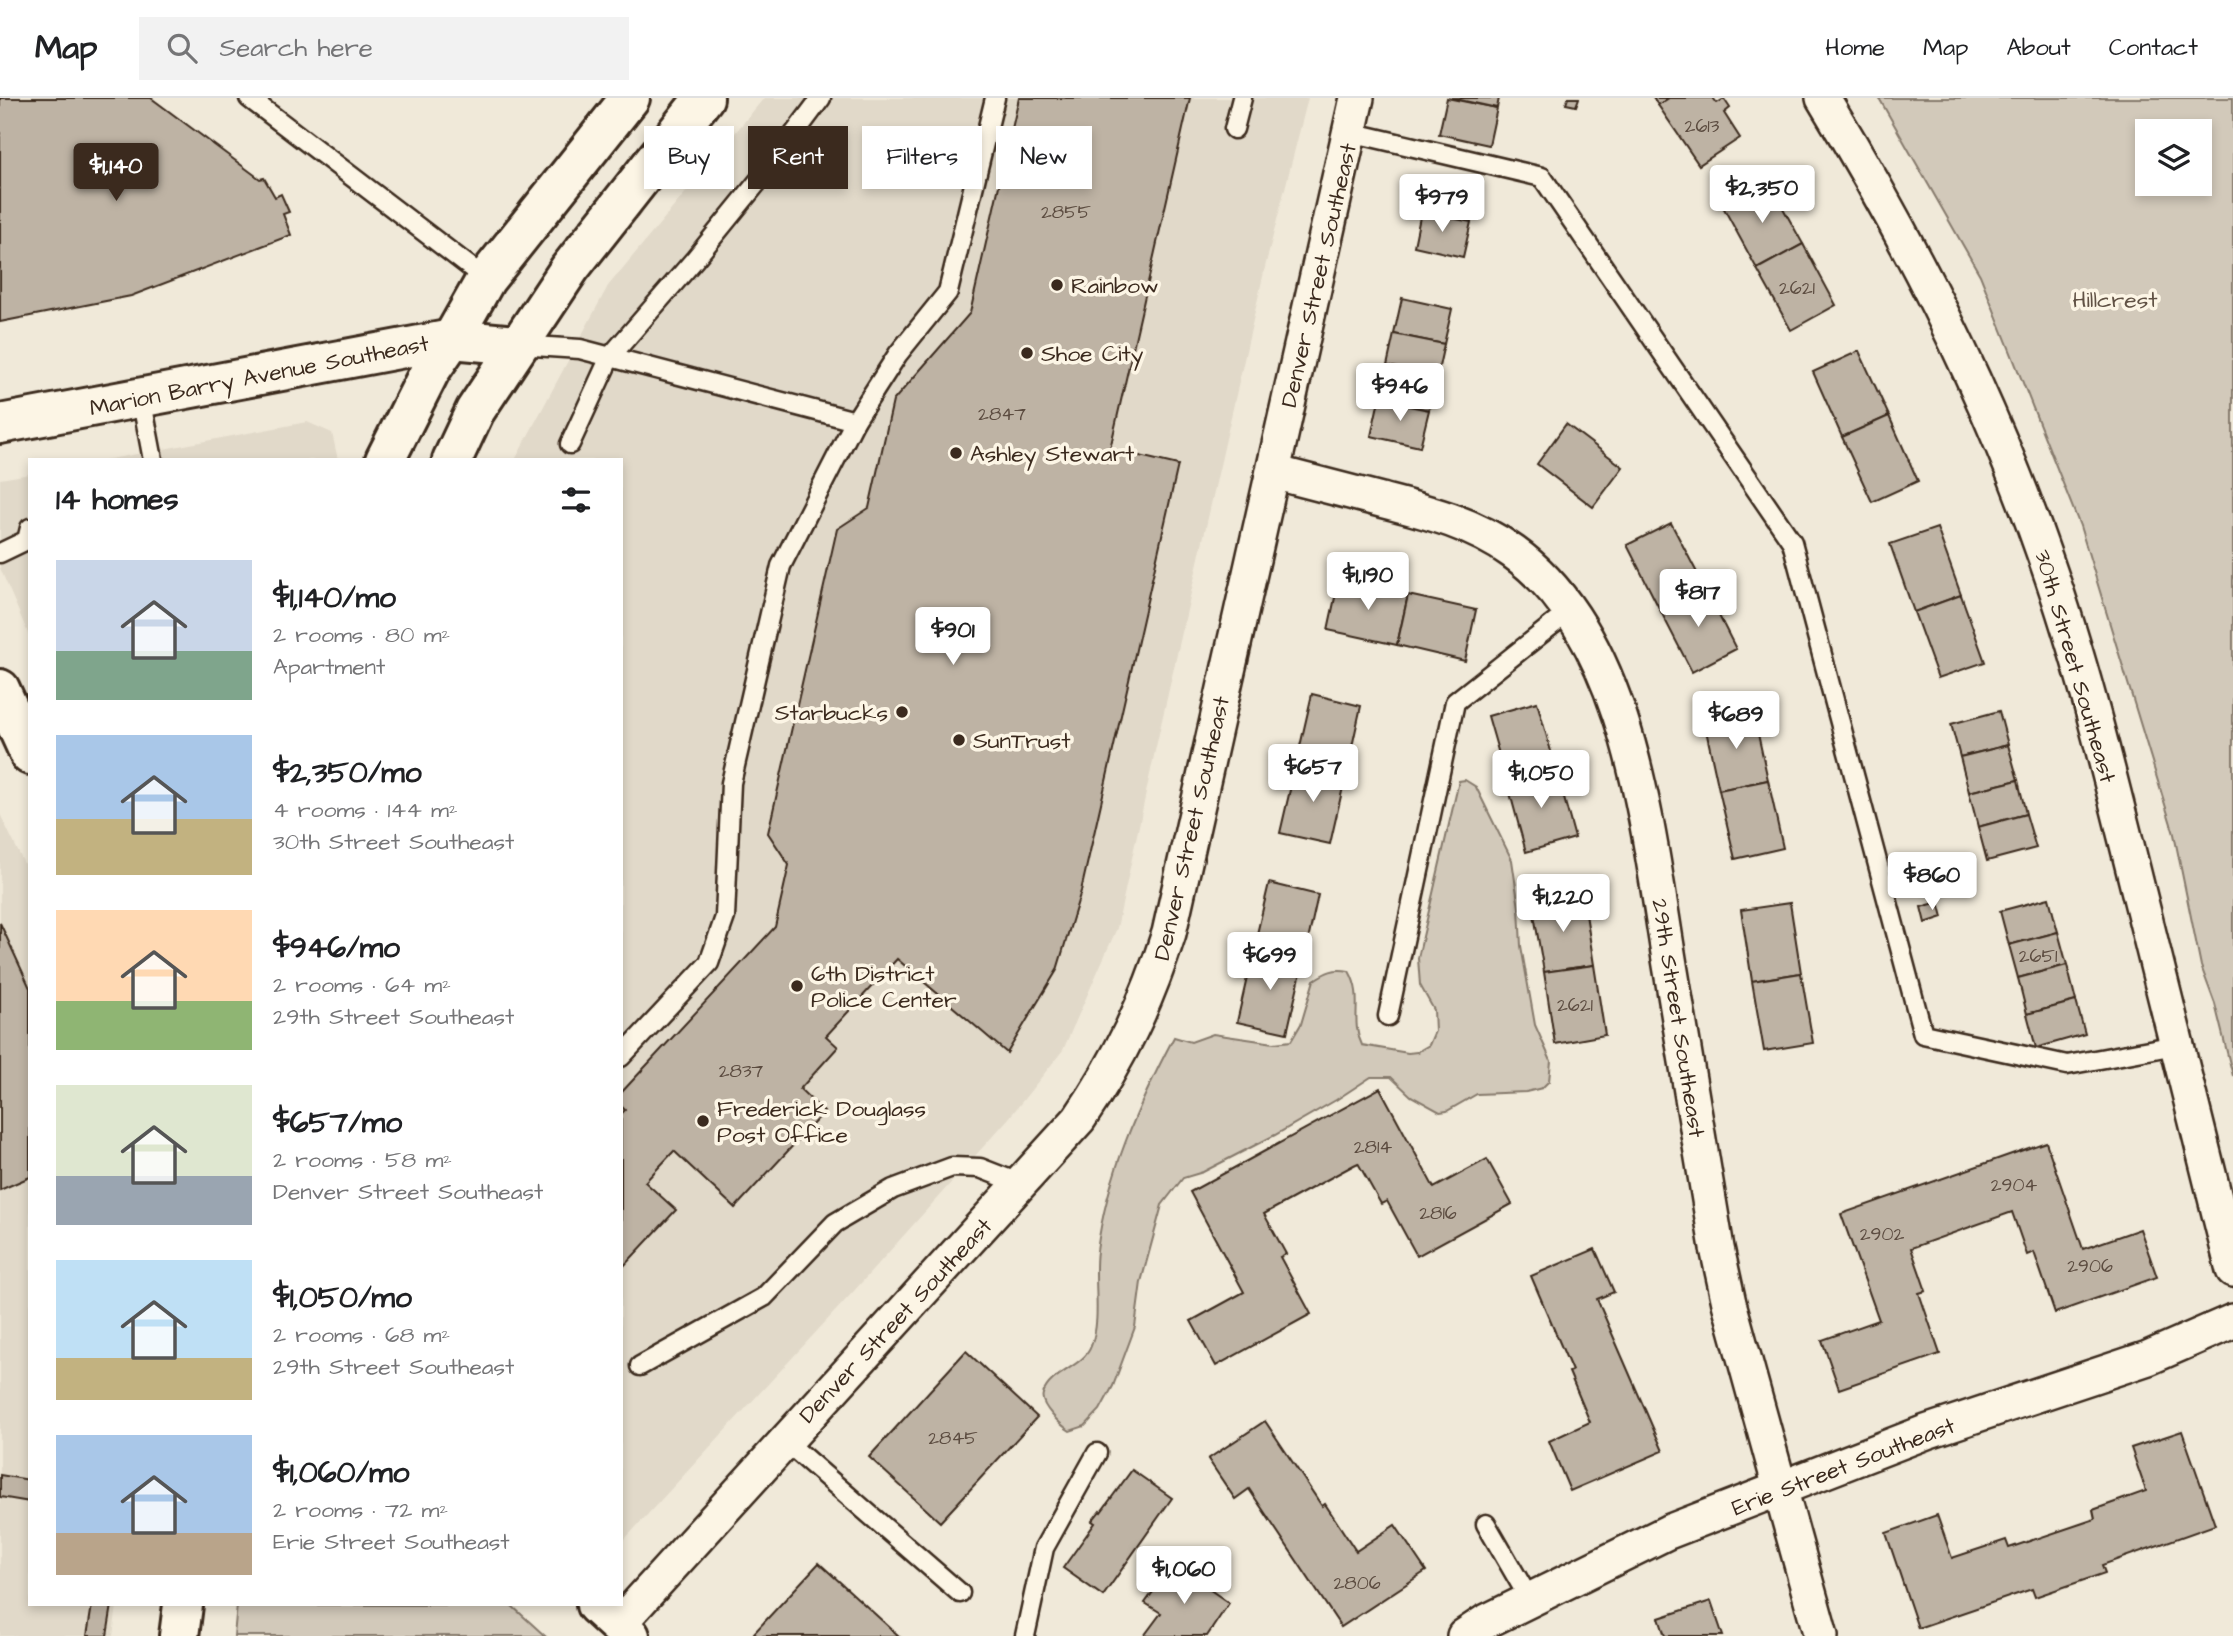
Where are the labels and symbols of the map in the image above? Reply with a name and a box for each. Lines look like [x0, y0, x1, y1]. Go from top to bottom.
house number: 2613 [1685, 113, 1720, 140]
street label: Denver Street Southeast [1273, 139, 1365, 411]
pin: $1,140 [59, 144, 173, 203]
pin: $2,350 [1705, 166, 1819, 225]
pin: $979 [1401, 174, 1483, 234]
house number: 2855 [1041, 199, 1092, 226]
place label: Rainbow [1071, 270, 1159, 302]
house number: 2621 [1779, 275, 1816, 302]
marker: Rainbow [1049, 277, 1065, 293]
park label: Hillcrest [2072, 284, 2158, 316]
street label: Marion Barry Avenue Southeast [87, 327, 432, 426]
place label: Shoe City [1041, 338, 1144, 371]
marker: Shoe City [1019, 345, 1035, 361]
pin: $946 [1359, 364, 1441, 423]
house number: 2847 [978, 401, 1026, 428]
place label: Ashley Stewart [970, 438, 1135, 471]
marker: Ashley Stewart [948, 445, 964, 461]
street label: 30th Street Southeast [2026, 546, 2124, 787]
pin: $1,190 [1311, 552, 1425, 612]
pin: $817 [1657, 570, 1739, 629]
pin: $901 [912, 608, 994, 667]
street label: Denver Street Southeast [1146, 692, 1238, 964]
pin: $689 [1695, 692, 1777, 751]
place label: Starbucks [775, 697, 888, 729]
marker: Starbucks [894, 704, 910, 720]
place label: SunTrust [973, 725, 1071, 757]
marker: SunTrust [951, 732, 967, 748]
pin: $657 [1272, 744, 1354, 804]
pin: $1,050 [1484, 750, 1598, 810]
pin: $860 [1891, 852, 1973, 912]
pin: $1,220 [1506, 874, 1620, 934]
street label: 29th Street Southeast [1643, 896, 1713, 1141]
pin: $699 [1229, 932, 1311, 992]
house number: 2651 [2019, 943, 2058, 970]
place label: 6th District Police Center [811, 958, 957, 1016]
marker: 6th District Police Center [789, 978, 805, 994]
house number: 2621 [1557, 992, 1594, 1019]
house number: 2837 [719, 1058, 764, 1085]
place label: Frederick Douglass Post Office [717, 1093, 926, 1151]
marker: Frederick Douglass Post Office [695, 1113, 711, 1129]
house number: 2814 [1354, 1134, 1392, 1161]
house number: 2904 [1991, 1172, 2037, 1199]
house number: 2816 [1419, 1200, 1457, 1227]
street label: Denver Street Southeast [792, 1210, 1000, 1430]
house number: 2902 [1860, 1221, 1904, 1248]
house number: 2906 [2067, 1253, 2113, 1280]
street label: Erie Street Southeast [1727, 1409, 1960, 1524]
house number: 2845 [928, 1425, 978, 1452]
pin: $1,060 [1127, 1546, 1241, 1606]
house number: 2806 [1333, 1570, 1381, 1597]

